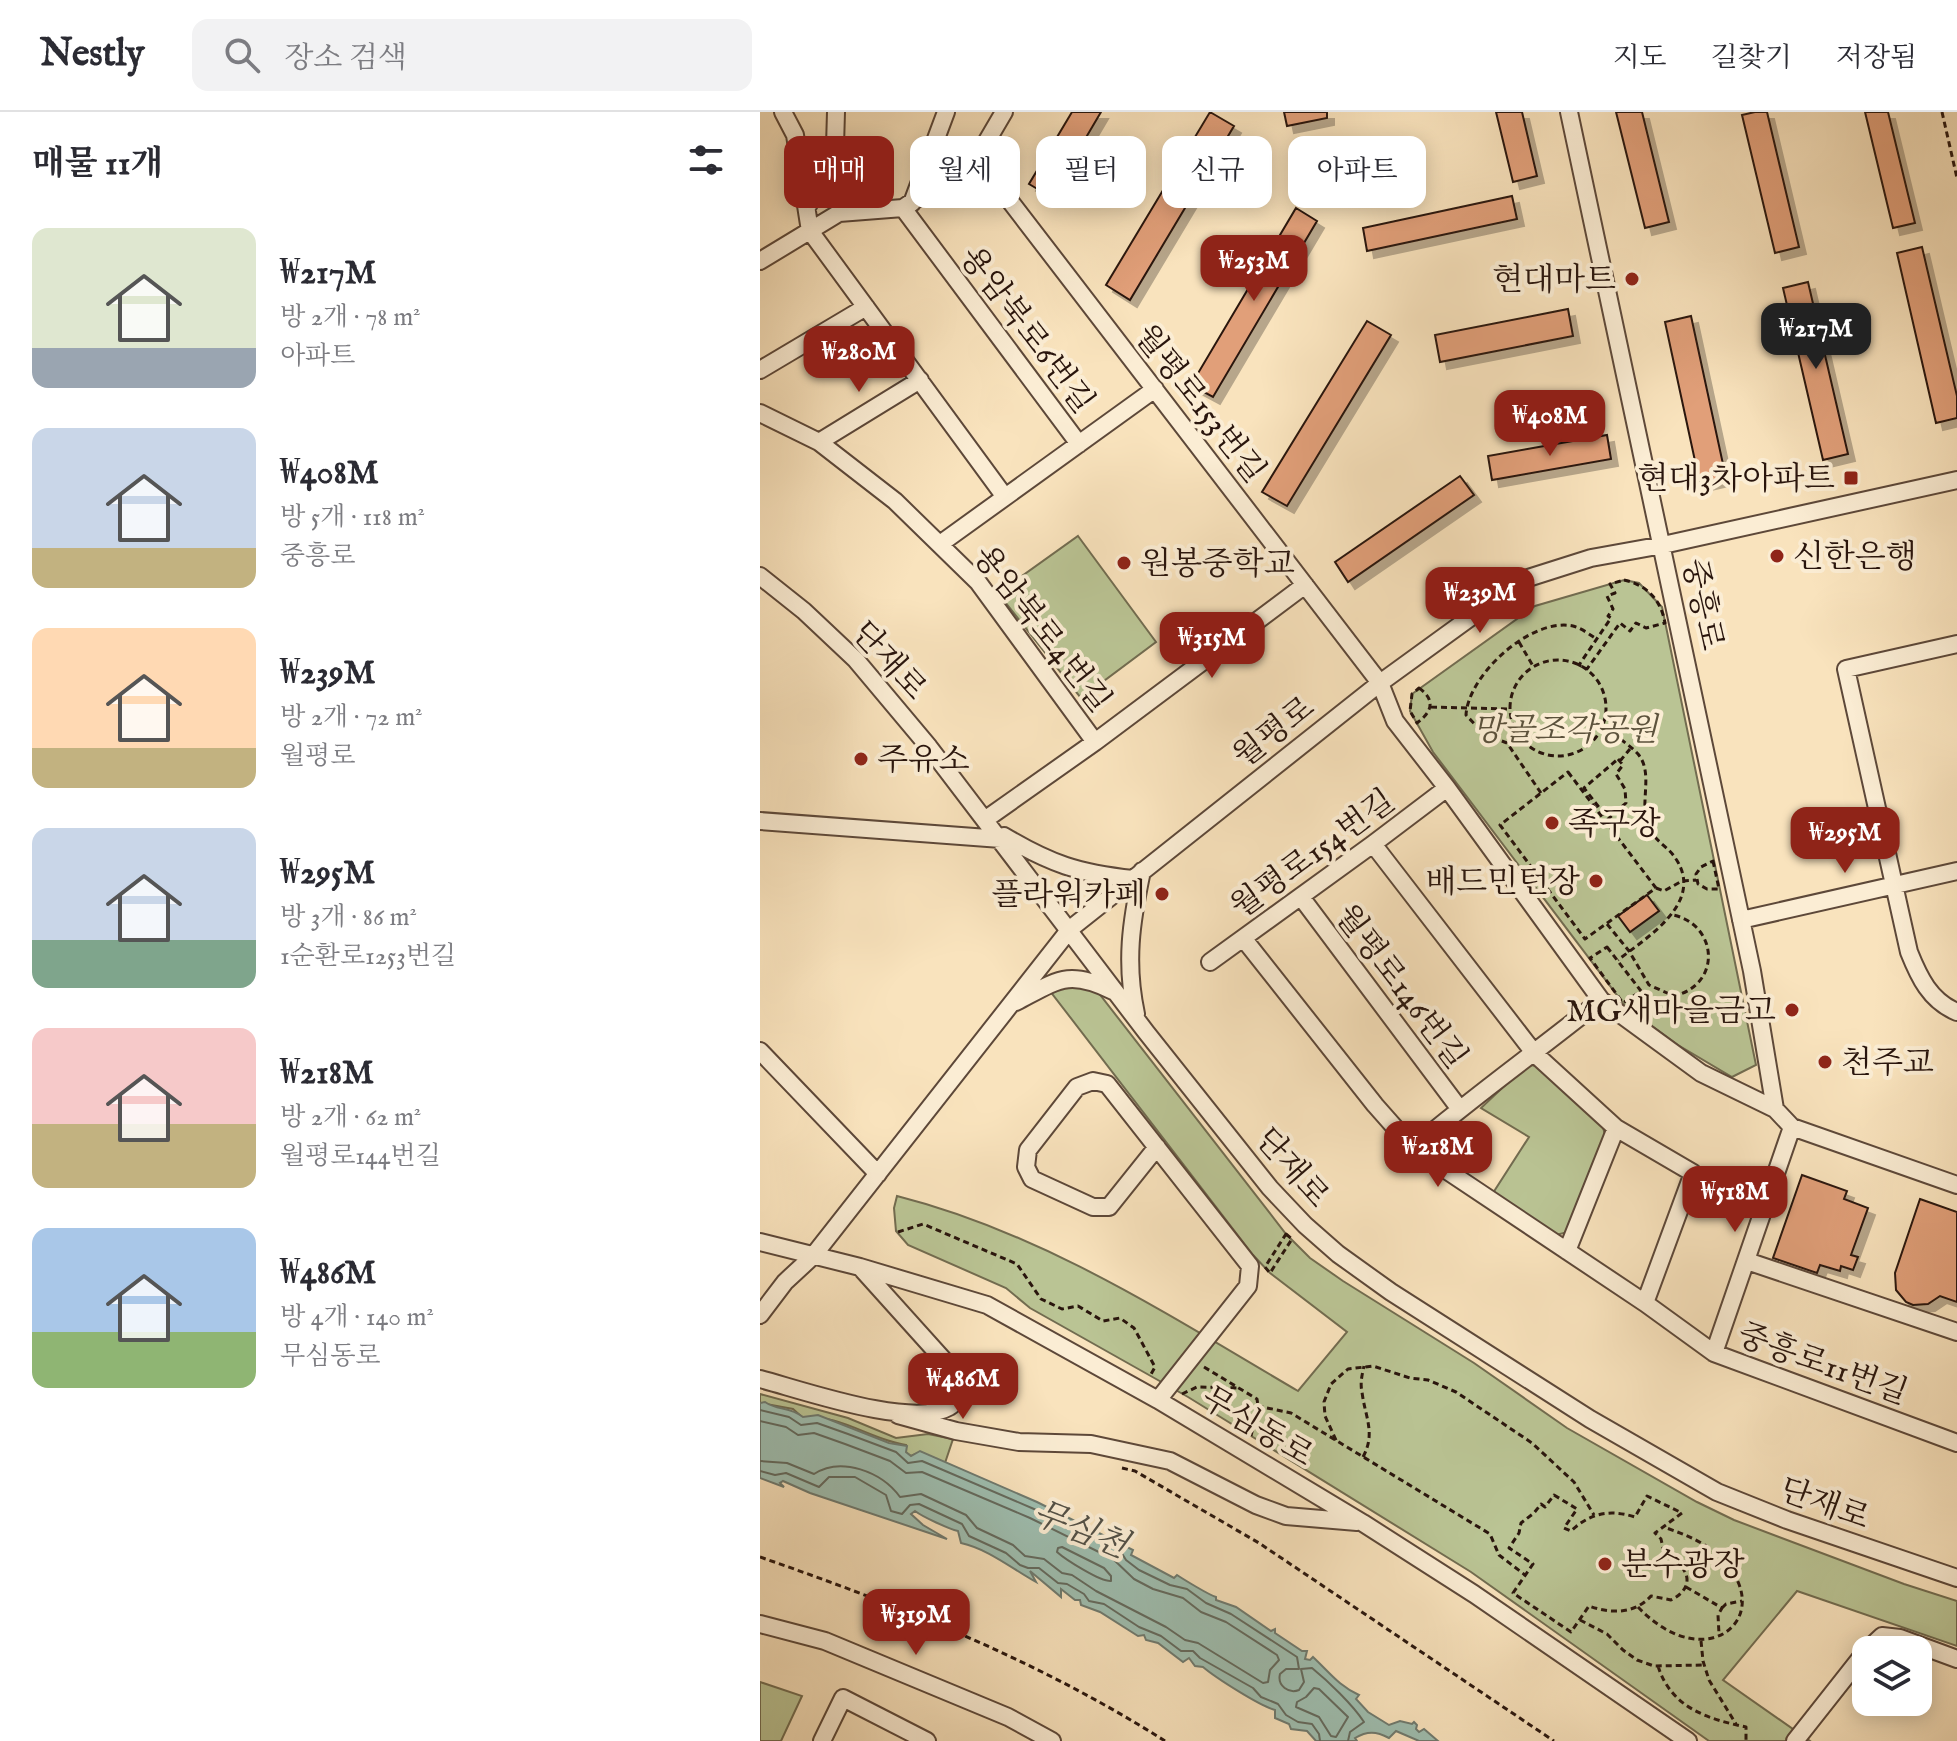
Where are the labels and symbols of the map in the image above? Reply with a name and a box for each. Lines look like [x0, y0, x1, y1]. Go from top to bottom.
pin: ₩253M [1198, 235, 1310, 303]
street label: 용암북로6번길 [950, 239, 1102, 422]
place label: 현대마트 [1492, 261, 1616, 302]
marker: 현대마트 [1623, 270, 1641, 288]
pin: ₩217M [1760, 303, 1872, 371]
street label: 월평로153번길 [1124, 317, 1274, 492]
pin: ₩280M [803, 326, 915, 394]
pin: ₩408M [1494, 390, 1606, 458]
place label: 현대3차아파트 [1638, 460, 1835, 501]
marker: 현대3차아파트 [1842, 469, 1860, 487]
street label: 용암북로4번길 [963, 538, 1119, 721]
place label: 신한은행 [1793, 538, 1917, 579]
place label: 원봉중학교 [1140, 545, 1295, 586]
marker: 신한은행 [1768, 547, 1786, 565]
marker: 원봉중학교 [1115, 554, 1133, 572]
street label: 중흥로 [1672, 555, 1731, 654]
pin: ₩239M [1424, 567, 1536, 635]
pin: ₩315M [1156, 612, 1268, 680]
street label: 단재로 [842, 613, 934, 710]
street label: 월평로 [1225, 688, 1324, 778]
park label: 망골조각공원 [1472, 711, 1660, 752]
place label: 주유소 [877, 741, 970, 782]
marker: 주유소 [852, 750, 870, 768]
street label: 월평로154번길 [1223, 782, 1404, 929]
place label: 족구장 [1568, 805, 1661, 846]
pin: ₩295M [1789, 807, 1901, 875]
marker: 족구장 [1543, 814, 1561, 832]
place label: 배드민턴장 [1425, 863, 1580, 904]
marker: 배드민턴장 [1587, 872, 1605, 890]
place label: 플라워카페 [991, 876, 1146, 917]
marker: 플라워카페 [1153, 885, 1171, 903]
street label: 월평로146번길 [1325, 897, 1475, 1078]
place label: MG새마을금고 [1566, 992, 1776, 1033]
marker: MG새마을금고 [1783, 1001, 1801, 1019]
place label: 천주교 [1841, 1044, 1934, 1085]
marker: 천주교 [1816, 1053, 1834, 1071]
street label: 단재로 [1245, 1120, 1337, 1217]
pin: ₩218M [1382, 1121, 1494, 1189]
pin: ₩518M [1679, 1166, 1791, 1234]
street label: 중흥로11번길 [1731, 1316, 1913, 1415]
pin: ₩486M [907, 1353, 1019, 1421]
street label: 무심동로 [1193, 1379, 1320, 1478]
street label: 단재로 [1774, 1470, 1875, 1540]
water label: 무심천 [1026, 1492, 1136, 1570]
place label: 분수광장 [1621, 1546, 1745, 1587]
marker: 분수광장 [1596, 1555, 1614, 1573]
pin: ₩319M [860, 1589, 972, 1657]

